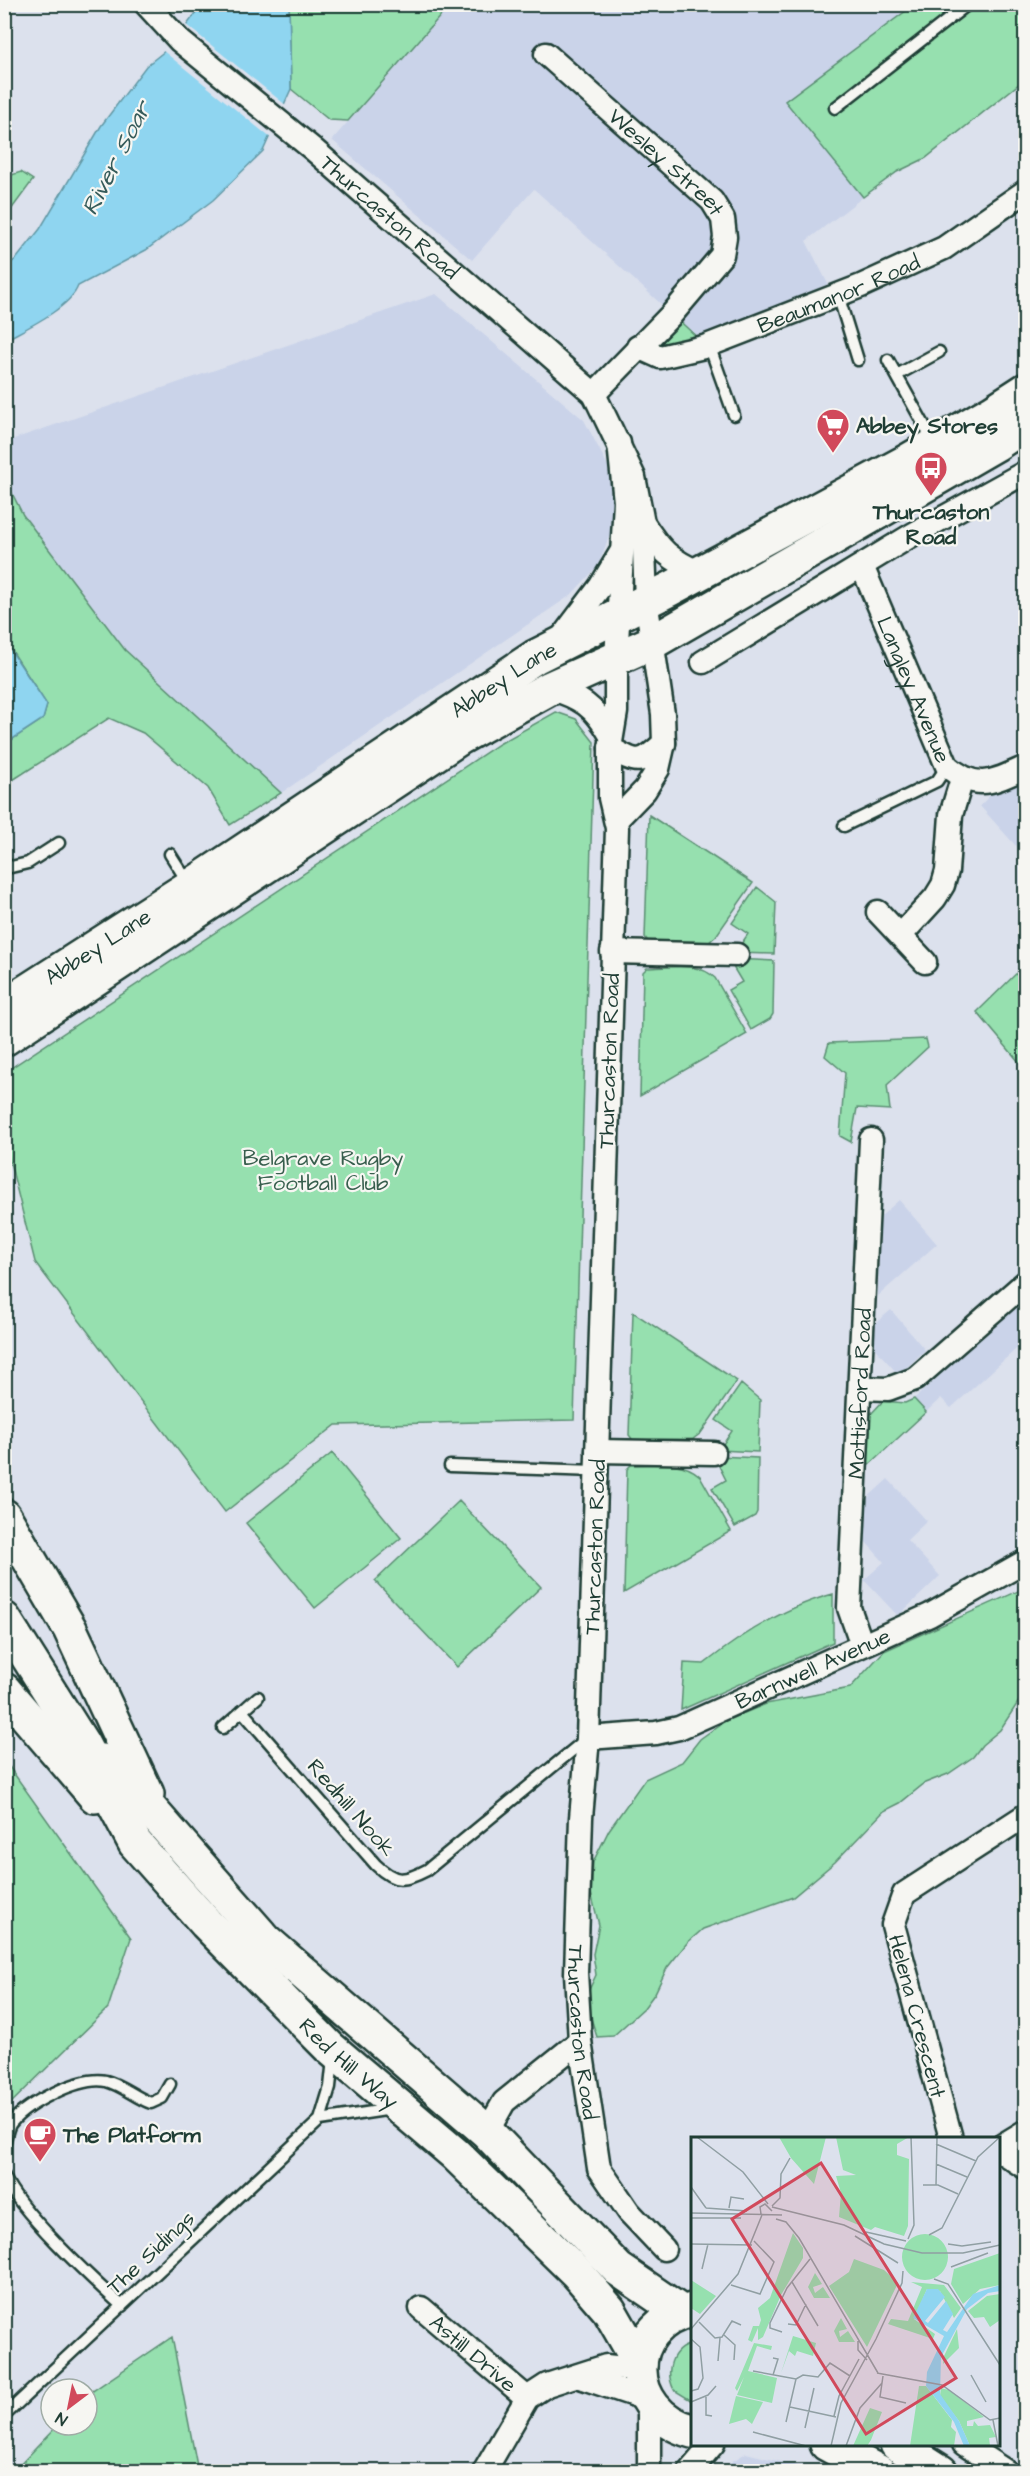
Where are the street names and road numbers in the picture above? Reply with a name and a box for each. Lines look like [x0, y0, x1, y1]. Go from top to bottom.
street label: Wesley Street [601, 102, 731, 222]
street label: Thurcaston Road [313, 148, 466, 287]
street label: Beaumanor Road [753, 247, 925, 342]
street label: Langley Avenue [868, 612, 958, 768]
street label: Abbey Lane [445, 635, 562, 726]
street label: Abbey Lane [39, 902, 158, 993]
street label: Thurcaston Road [591, 973, 628, 1149]
street label: Mottisford Road [841, 1307, 880, 1480]
street label: Thurcaston Road [577, 1459, 614, 1635]
street label: Barnwell Avenue [731, 1621, 896, 1718]
street label: Redhill Nook [300, 1752, 403, 1864]
street label: Helena Crescent [880, 1931, 953, 2102]
street label: Thurcaston Road [559, 1944, 606, 2122]
street label: Red Hill Way [291, 2011, 405, 2118]
street label: The Sidings [100, 2204, 203, 2303]
street label: Astill Drive [422, 2308, 523, 2400]

